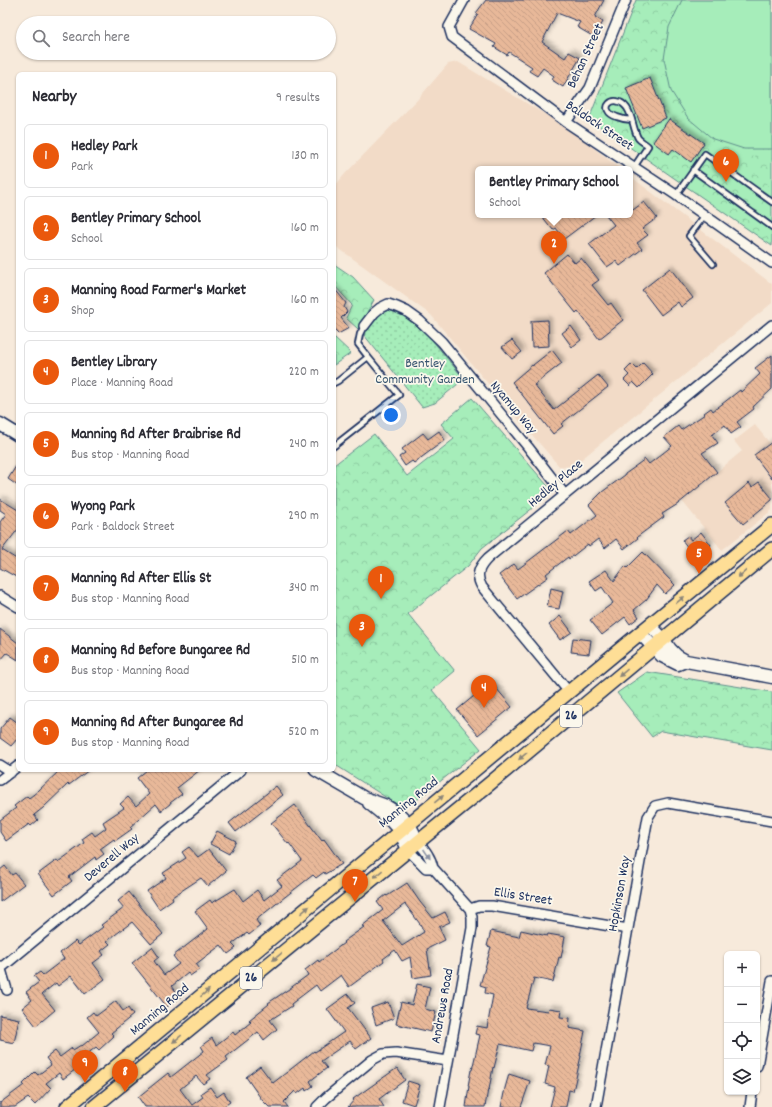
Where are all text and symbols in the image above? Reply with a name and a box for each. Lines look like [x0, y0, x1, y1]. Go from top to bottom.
search box [16, 16, 336, 60]
street label: Behan Street [562, 20, 610, 92]
icon: search [30, 27, 52, 49]
text: Search here [62, 27, 130, 49]
text: Nearby [32, 86, 76, 110]
text: 9 results [276, 89, 320, 108]
street label: Baldock Street [561, 96, 637, 156]
text: Hedley Park [71, 136, 138, 158]
text: 1 [45, 147, 47, 166]
text: 130 m [291, 147, 319, 166]
pin: 6 [713, 149, 739, 182]
text: Park [71, 158, 93, 177]
popup [475, 166, 633, 218]
text: Bentley Primary School [489, 172, 619, 194]
text: School [489, 194, 521, 213]
text: Bentley Primary School [71, 208, 201, 230]
text: 2 [43, 219, 49, 238]
text: 160 m [291, 219, 319, 238]
text: School [71, 230, 103, 249]
pin: 2 [541, 231, 567, 264]
text: Manning Road Farmer's Market [71, 280, 246, 302]
text: 3 [43, 291, 49, 310]
text: 160 m [291, 291, 319, 310]
text: Shop [71, 302, 94, 321]
text: Bentley Library [71, 352, 156, 374]
park label: Bentley Community Garden [375, 354, 475, 390]
text: 4 [43, 363, 49, 382]
text: 220 m [289, 363, 319, 382]
text: Place · Manning Road [71, 374, 173, 393]
street label: Nyamup Way [485, 377, 542, 439]
your location [381, 405, 401, 425]
text: Manning Rd After Braibrise Rd [71, 424, 241, 446]
text: 5 [43, 435, 49, 454]
text: 240 m [289, 435, 319, 454]
text: Bus stop · Manning Road [71, 446, 189, 465]
street label: Hedley Place [524, 455, 588, 513]
text: Wyong Park [71, 496, 135, 518]
text: 6 [43, 507, 49, 526]
text: 290 m [288, 507, 319, 526]
text: Park · Baldock Street [71, 518, 174, 537]
pin: 5 [686, 541, 712, 574]
pin: 1 [368, 566, 394, 599]
text: Manning Rd After Ellis St [71, 568, 211, 590]
one-way arrow [737, 569, 747, 578]
text: 7 [44, 579, 48, 598]
text: 340 m [289, 579, 319, 598]
text: Bus stop · Manning Road [71, 590, 189, 609]
one-way arrow [675, 596, 686, 605]
pin: 3 [349, 614, 375, 647]
text: Manning Rd Before Bungaree Rd [71, 640, 250, 662]
text: 8 [43, 651, 49, 670]
text: 510 m [291, 651, 319, 670]
text: Bus stop · Manning Road [71, 662, 189, 681]
one-way arrow [618, 668, 629, 677]
pin: 4 [471, 675, 497, 708]
road number: 26 [560, 705, 582, 727]
text: Manning Rd After Bungaree Rd [71, 712, 243, 734]
text: 9 [43, 723, 49, 742]
text: 520 m [288, 723, 319, 742]
text: Bus stop · Manning Road [71, 734, 189, 753]
one-way arrow [518, 751, 529, 760]
street label: Manning Road [375, 772, 443, 834]
one-way arrow [434, 795, 445, 804]
street label: Deverell Way [80, 829, 144, 887]
one-way arrow [423, 849, 431, 859]
street label: Hopkinson Way [603, 854, 637, 934]
pin: 7 [342, 869, 368, 902]
one-way arrow [372, 870, 383, 879]
street label: Ellis Street [492, 883, 554, 911]
one-way arrow [300, 906, 311, 914]
map controls [724, 951, 760, 1095]
button: + [724, 951, 760, 987]
one-way arrow [272, 952, 283, 961]
road number: 26 [240, 967, 262, 989]
street label: Andrews Road [427, 967, 459, 1045]
street label: Manning Road [126, 979, 194, 1041]
button: − [724, 987, 760, 1023]
one-way arrow [200, 988, 211, 997]
button: locate [724, 1023, 760, 1059]
one-way arrow [171, 1035, 182, 1044]
pin: 9 [72, 1050, 98, 1083]
pin: 8 [112, 1059, 138, 1092]
button: layers [724, 1059, 760, 1095]

